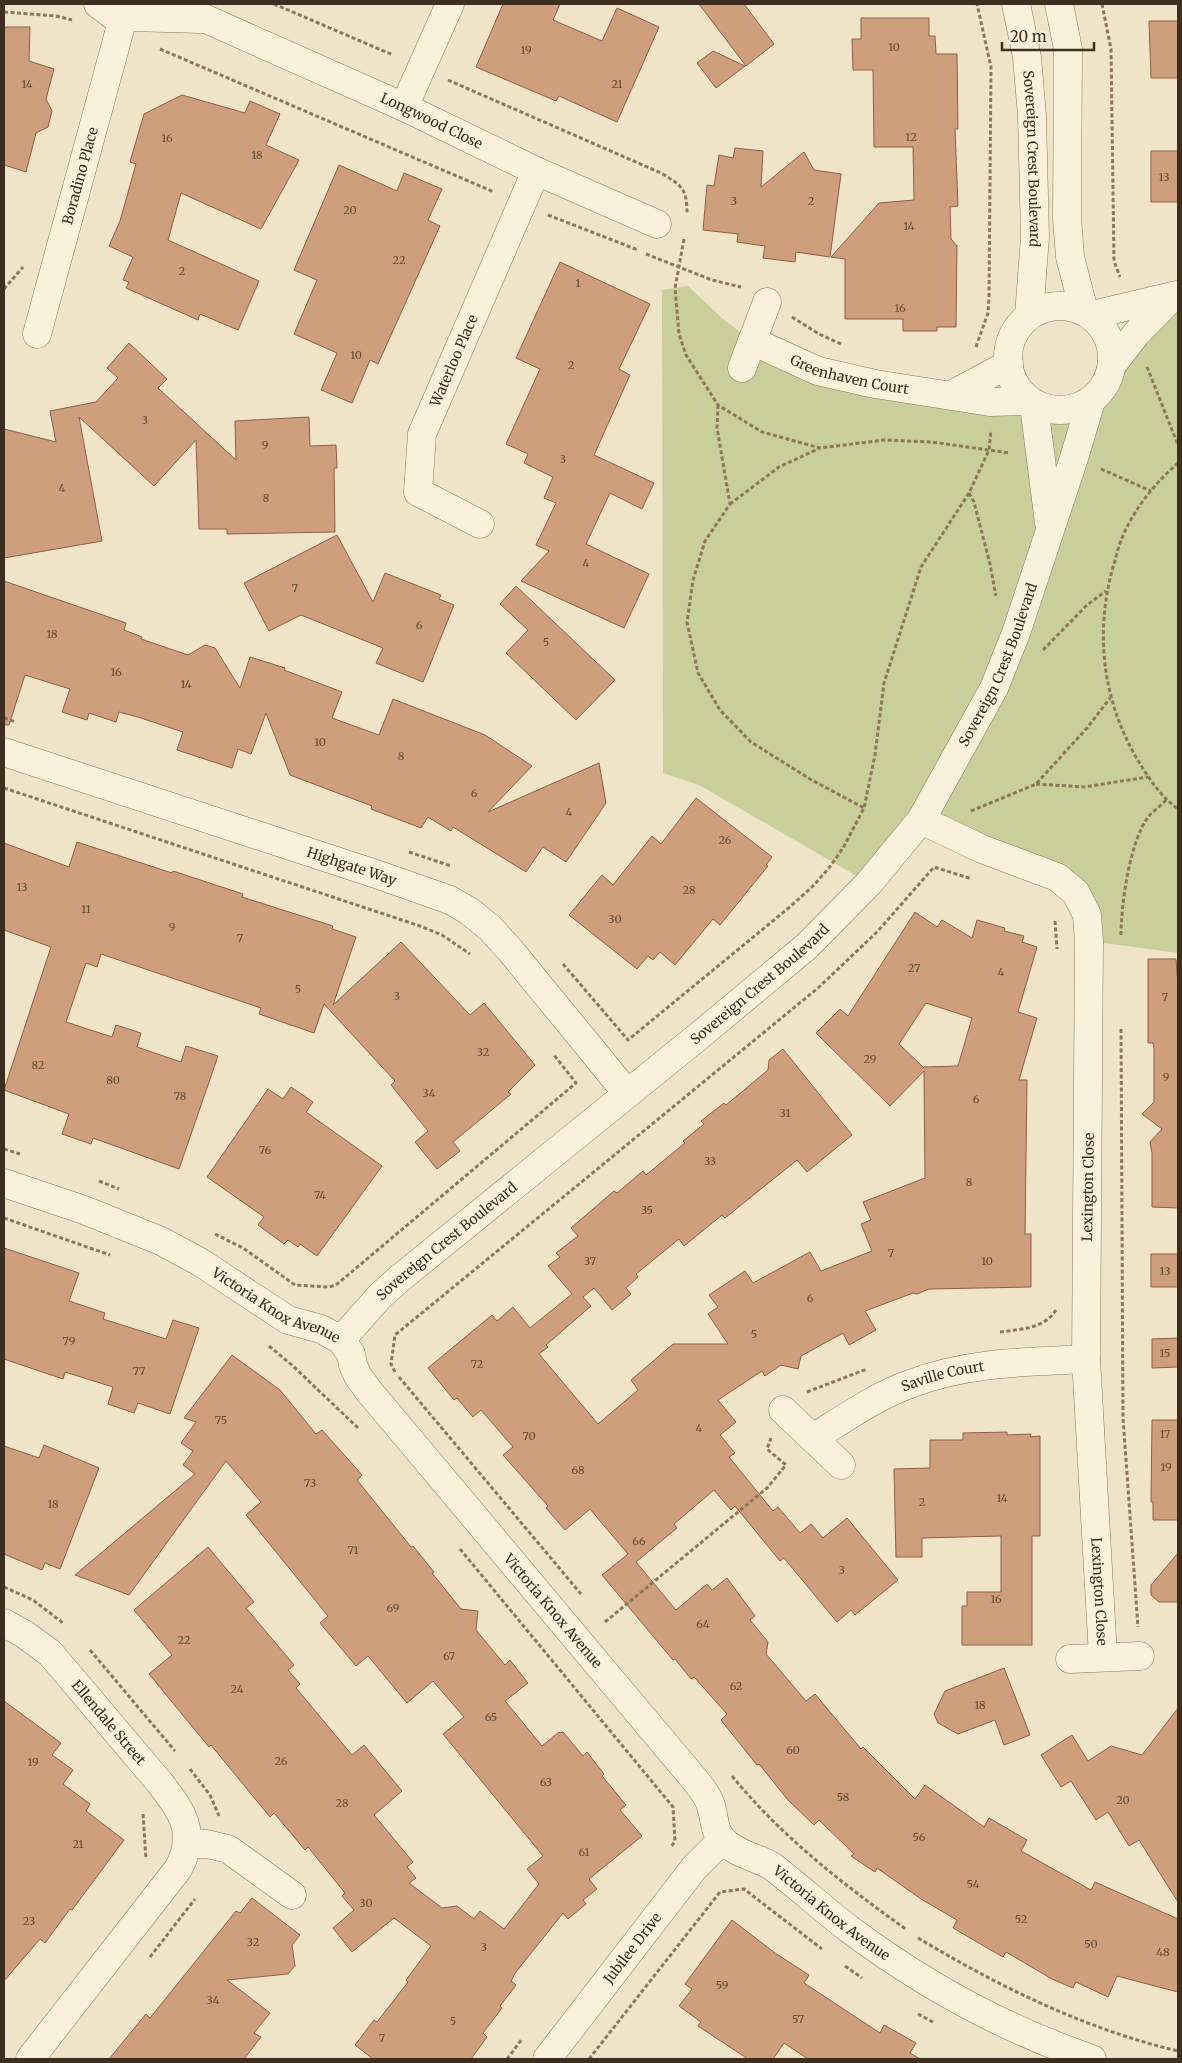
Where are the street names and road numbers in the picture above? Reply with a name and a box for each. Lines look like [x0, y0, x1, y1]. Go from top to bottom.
street label: Sovereign Crest Boulevard [1019, 70, 1044, 248]
street label: Longwood Close [378, 89, 486, 153]
street label: Boradino Place [58, 125, 102, 227]
street label: Waterloo Place [426, 312, 482, 410]
street label: Greenhaven Court [787, 351, 911, 398]
street label: Sovereign Crest Boulevard [955, 580, 1041, 749]
street label: Highgate Way [305, 843, 400, 890]
street label: Sovereign Crest Boulevard [686, 920, 833, 1048]
street label: Lexington Close [1078, 1133, 1098, 1241]
street label: Sovereign Crest Boulevard [372, 1178, 521, 1304]
street label: Victoria Knox Avenue [208, 1263, 343, 1347]
street label: Saville Court [898, 1357, 986, 1396]
street label: Lexington Close [1087, 1537, 1111, 1646]
street label: Victoria Knox Avenue [499, 1549, 606, 1672]
street label: Ellendale Street [68, 1676, 150, 1769]
street label: Victoria Knox Avenue [769, 1861, 894, 1965]
street label: Jubilee Drive [599, 1909, 665, 1988]

